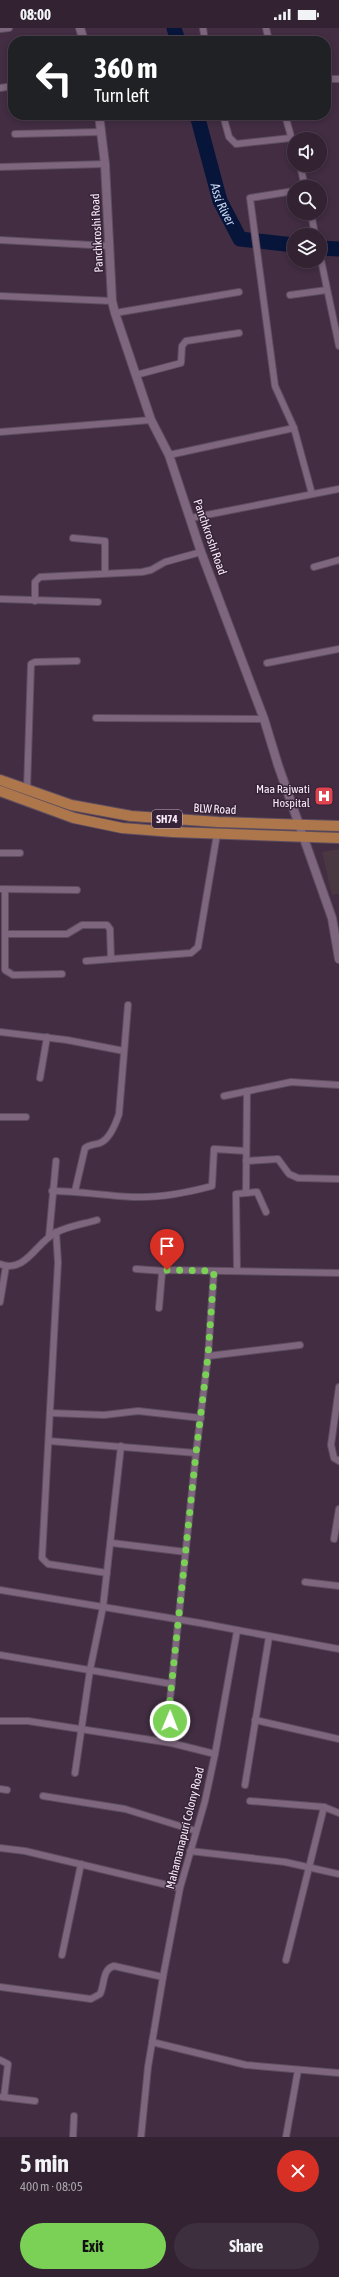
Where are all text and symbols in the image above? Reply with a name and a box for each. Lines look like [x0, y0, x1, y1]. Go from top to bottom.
text: 08:00 [20, 6, 51, 23]
icon: left [28, 52, 80, 104]
text: 360 m [94, 52, 157, 84]
text: Turn left [94, 85, 149, 106]
map controls [287, 132, 327, 268]
button: sound [287, 132, 327, 172]
water label: Assi River [208, 180, 239, 229]
button: search [287, 180, 327, 220]
street label: Panchkroshi Road [88, 193, 106, 273]
button: layers [287, 228, 327, 268]
street label: Panchkroshi Road [190, 497, 230, 577]
place label: Maa Rajwati Hospital [256, 782, 311, 810]
hospital icon: Maa Rajwati Hospital [313, 785, 335, 807]
street label: BLW Road [193, 801, 237, 817]
road number: SH74 [152, 810, 182, 828]
pin [150, 1229, 184, 1270]
icon: arrive [156, 1235, 178, 1257]
position arrow [149, 1700, 191, 1742]
street label: Mahamanapuri Colony Road [163, 1766, 207, 1890]
text: 5 min [20, 2150, 69, 2177]
button: close [277, 2150, 319, 2192]
text: 400 m · 08:05 [20, 2179, 83, 2194]
button: Exit [20, 2223, 166, 2269]
button: Share [174, 2223, 319, 2269]

